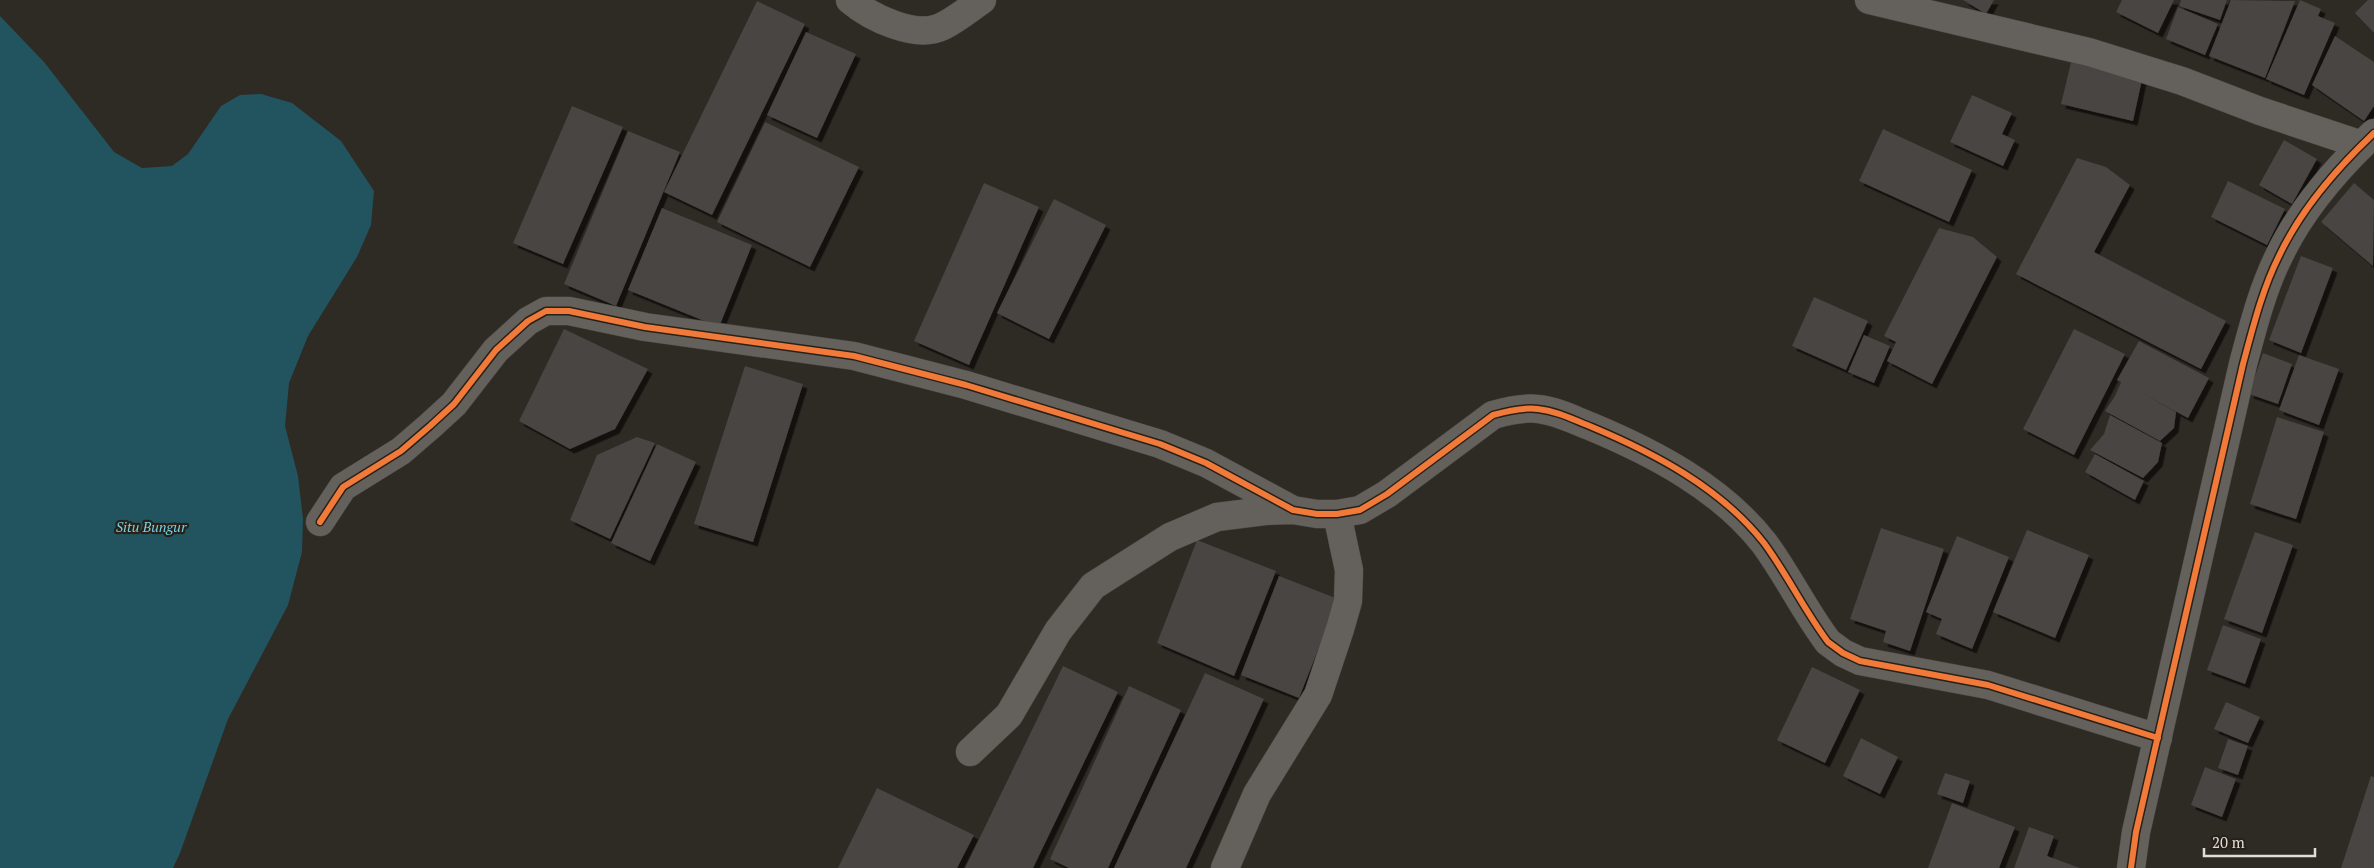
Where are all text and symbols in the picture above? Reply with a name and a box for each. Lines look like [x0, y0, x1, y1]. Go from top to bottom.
water label: Situ Bungur [116, 517, 187, 536]
scale bar [2204, 826, 2315, 858]
text: 20 m [2212, 832, 2245, 852]

